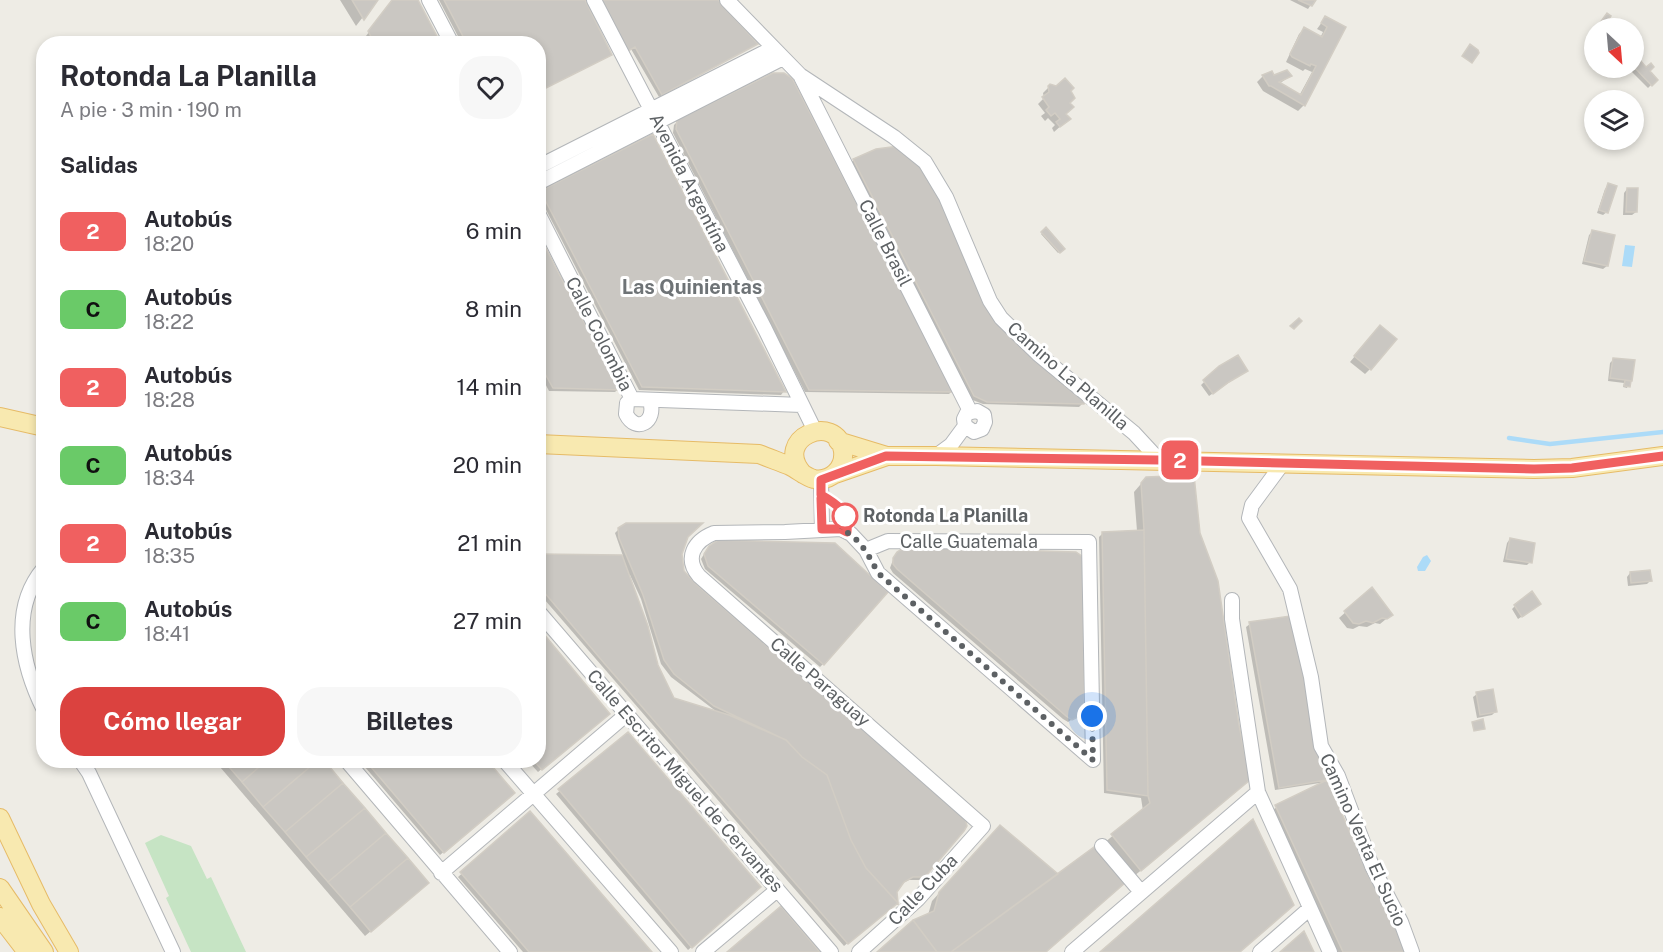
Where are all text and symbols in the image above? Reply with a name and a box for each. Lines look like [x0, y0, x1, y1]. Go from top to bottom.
north arrow [1584, 18, 1644, 78]
map controls [1584, 18, 1644, 150]
button: heart [459, 56, 522, 119]
text: Rotonda La Planilla [60, 59, 317, 92]
button: layers [1584, 90, 1644, 150]
text: A pie · 3 min · 190 m [60, 98, 242, 122]
street label: Avenida Argentína [645, 110, 734, 256]
text: Salidas [60, 152, 138, 178]
street label: Calle Brasil [855, 196, 916, 290]
text: Autobús [144, 206, 232, 232]
text: 6 min [466, 218, 522, 244]
text: 2 [86, 219, 100, 244]
text: 18:20 [144, 232, 194, 256]
street label: Calle Colombia [562, 273, 637, 394]
district label: Las Quinientas [622, 275, 762, 299]
text: Autobús [144, 284, 232, 310]
text: 8 min [465, 296, 522, 322]
text: C [85, 297, 101, 322]
text: 18:22 [144, 310, 194, 334]
street label: Camino La Planilla [1003, 317, 1133, 434]
text: Autobús [144, 362, 232, 388]
text: 14 min [457, 374, 522, 400]
text: 2 [86, 375, 100, 400]
text: 18:28 [144, 388, 195, 412]
text: Autobús [144, 440, 232, 466]
line badge: 2 [1160, 440, 1200, 480]
text: 2 [1173, 448, 1187, 473]
text: 20 min [453, 452, 522, 478]
text: C [85, 453, 101, 478]
text: 18:34 [144, 466, 195, 490]
marker: Rotonda La Planilla [832, 503, 858, 529]
place label: Rotonda La Planilla [863, 505, 1028, 526]
text: Autobús [144, 518, 232, 544]
text: 21 min [457, 530, 522, 556]
text: 2 [86, 531, 100, 556]
street label: Calle Guatemala [900, 531, 1038, 552]
text: 18:35 [144, 544, 195, 568]
text: Autobús [144, 596, 232, 622]
text: 27 min [453, 608, 522, 634]
text: C [85, 609, 101, 634]
text: 18:41 [144, 622, 190, 646]
street label: Calle Paraguay [766, 633, 875, 731]
street label: Calle Escritor Miguel de Cervantes [583, 665, 788, 896]
button: Cómo llegar [60, 687, 285, 756]
button: Billetes [297, 687, 522, 756]
your location [1077, 701, 1107, 731]
street label: Camino Venta El Sucio [1316, 750, 1411, 930]
street label: Calle Cuba [884, 850, 962, 929]

